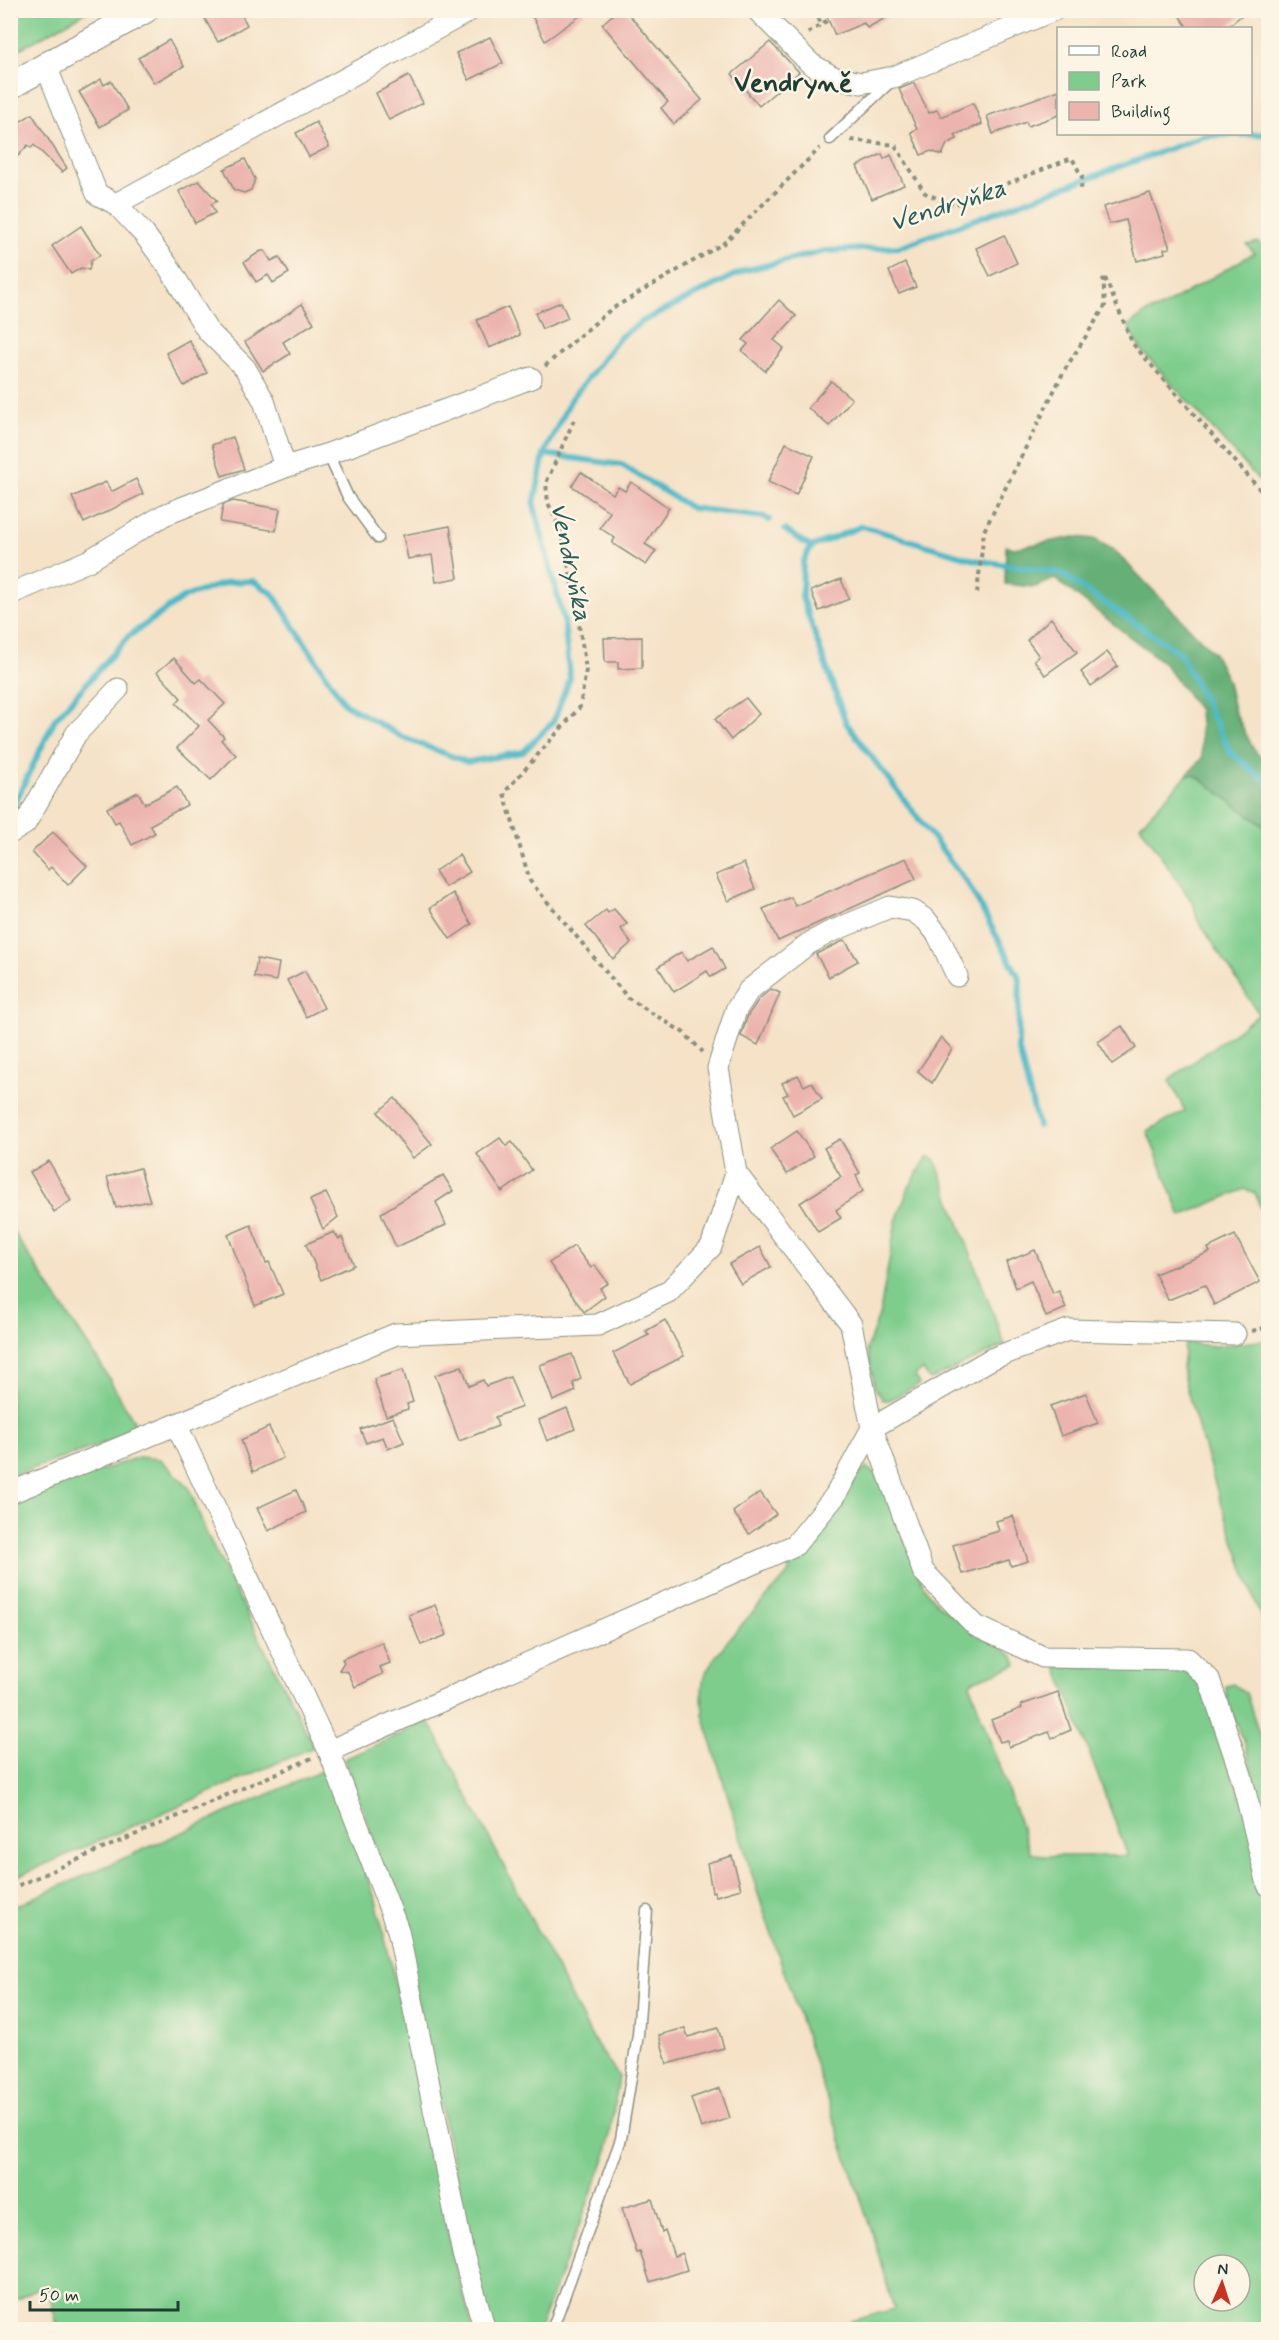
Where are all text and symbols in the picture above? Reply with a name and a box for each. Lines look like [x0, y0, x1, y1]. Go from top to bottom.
legend [1057, 27, 1252, 135]
text: Road [1111, 40, 1147, 64]
district label: Vendryně [734, 66, 852, 101]
text: Park [1111, 70, 1147, 94]
text: Building [1111, 100, 1171, 126]
water label: Vendryňka [886, 171, 1010, 241]
water label: Vendryňka [541, 500, 599, 624]
north arrow [1192, 2253, 1252, 2313]
text: N [1217, 2259, 1229, 2280]
scale bar [30, 2274, 178, 2312]
text: 50 m [39, 2284, 79, 2308]

